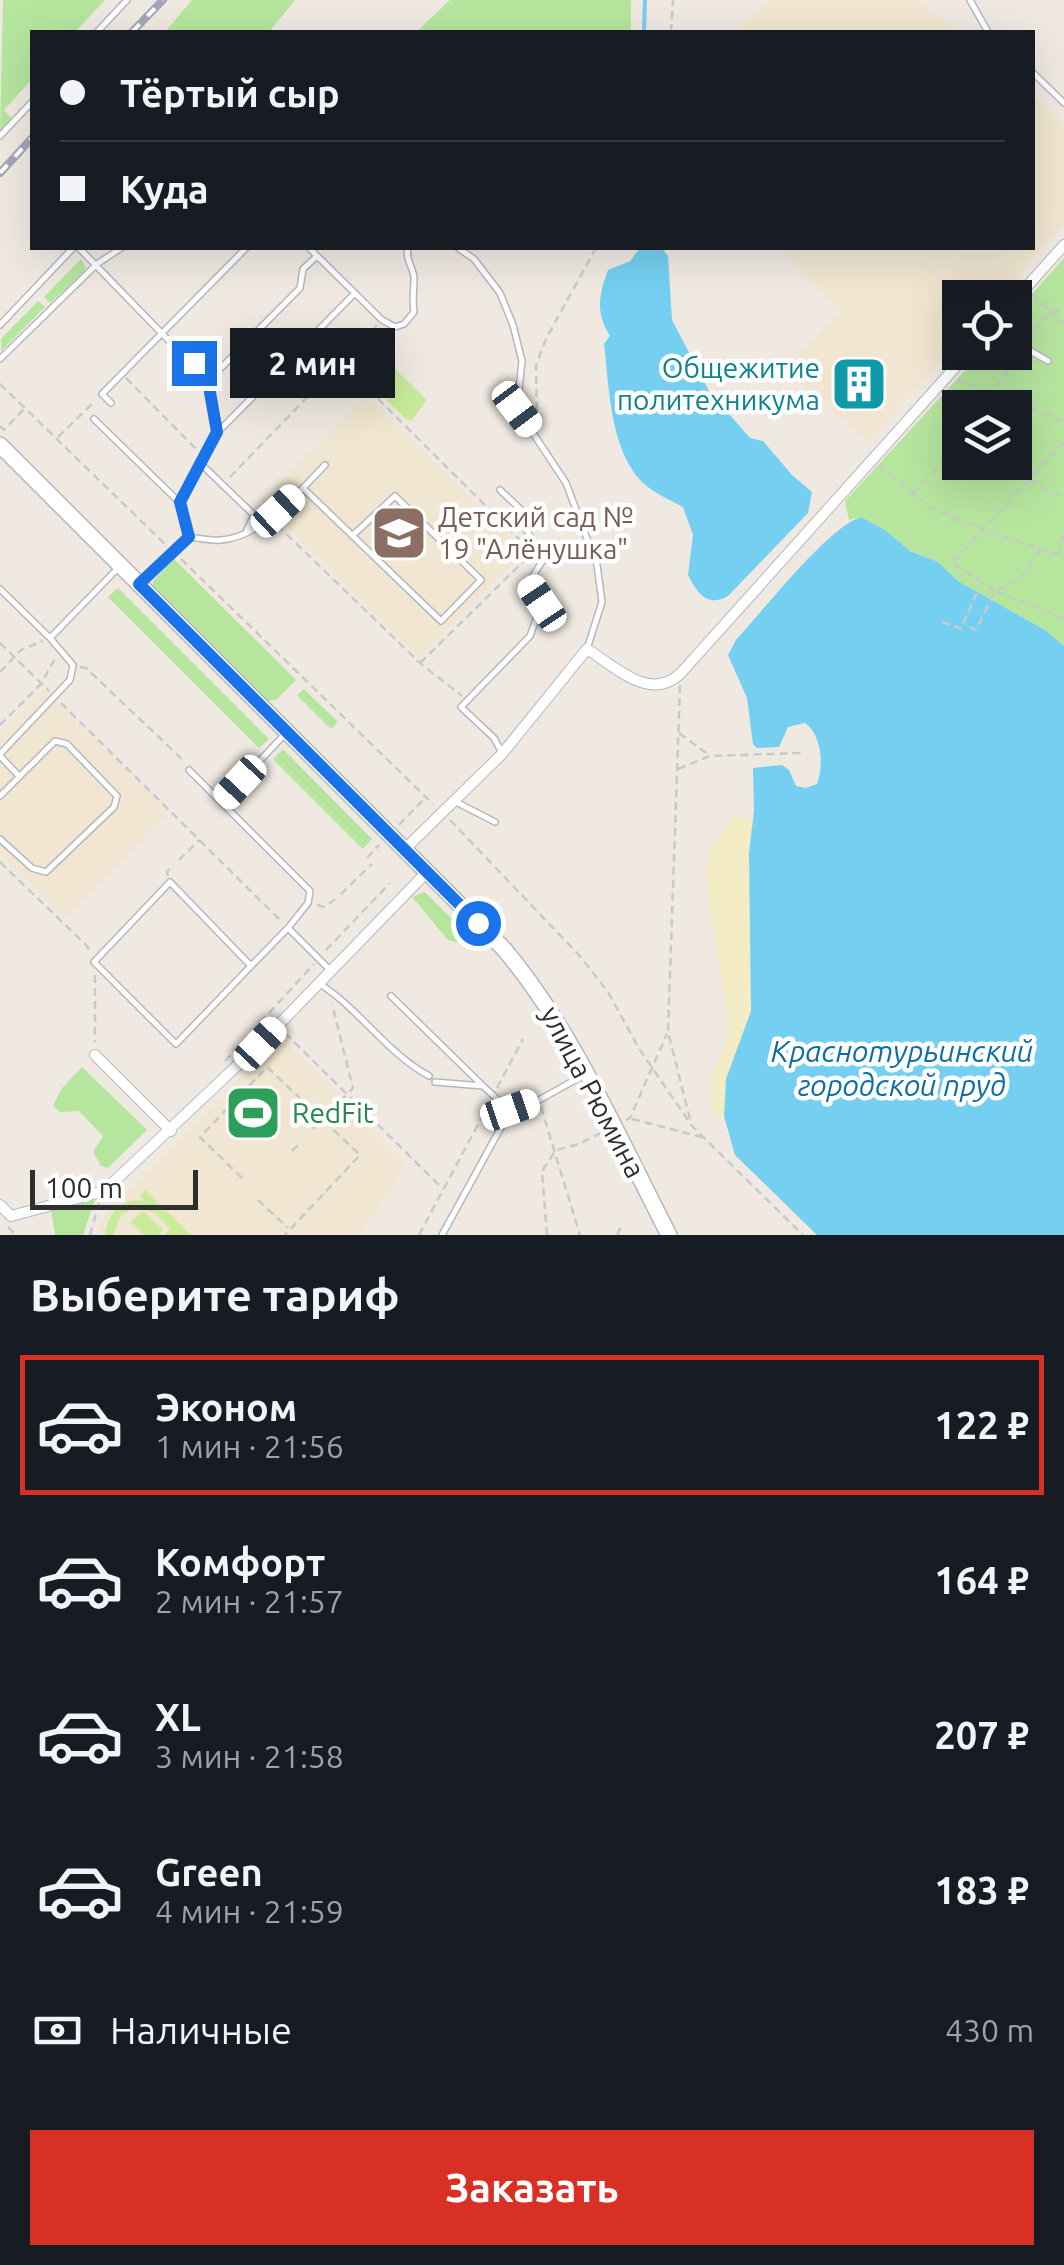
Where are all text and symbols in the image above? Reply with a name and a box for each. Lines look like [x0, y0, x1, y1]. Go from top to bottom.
text: Тёртый сыр [120, 72, 340, 114]
text: Куда [120, 168, 209, 210]
map controls [942, 280, 1032, 480]
button: locate [942, 280, 1032, 370]
callout: 2 мин [229, 328, 394, 398]
route end [172, 341, 217, 386]
text: 2 мин [268, 345, 357, 381]
place label: Общежитие политехникума [617, 352, 820, 415]
building icon: Общежитие политехникума [829, 354, 889, 414]
car [487, 376, 547, 442]
button: layers [942, 390, 1032, 480]
car [246, 480, 310, 542]
place label: Детский сад № 19 "Алёнушка" [438, 501, 633, 564]
school or university icon: Детский сад № 19 "Алёнушка" [369, 503, 429, 563]
car [513, 570, 571, 636]
car [209, 750, 271, 814]
route start [456, 901, 501, 946]
street label: улица Рюмина [535, 1001, 652, 1183]
car [229, 1012, 291, 1076]
water label: Краснотурьинский городской пруд [771, 1034, 1033, 1102]
sports icon: RedFit [223, 1083, 283, 1143]
car [477, 1086, 543, 1134]
place label: RedFit [292, 1097, 374, 1128]
scale bar [30, 1165, 198, 1210]
text: 100 m [45, 1172, 123, 1203]
text: Выберите тариф [30, 1269, 400, 1320]
icon: car [35, 1380, 125, 1470]
text: Эконом [155, 1386, 297, 1428]
text: 122 ₽ [934, 1404, 1029, 1446]
text: 1 мин · 21:56 [155, 1428, 344, 1464]
icon: car [35, 1535, 125, 1625]
text: Комфорт [155, 1541, 325, 1583]
text: 164 ₽ [934, 1559, 1029, 1601]
text: 2 мин · 21:57 [155, 1583, 344, 1619]
icon: car [35, 1690, 125, 1780]
text: XL [155, 1696, 201, 1738]
text: 207 ₽ [934, 1714, 1029, 1756]
text: 3 мин · 21:58 [155, 1738, 344, 1774]
icon: car [35, 1845, 125, 1935]
text: Green [155, 1851, 263, 1893]
text: 183 ₽ [934, 1869, 1029, 1911]
text: 4 мин · 21:59 [155, 1893, 344, 1929]
icon: cash [30, 2003, 85, 2058]
text: Наличные [110, 2009, 292, 2051]
text: 430 m [945, 2012, 1034, 2048]
button: Заказать [30, 2130, 1034, 2245]

